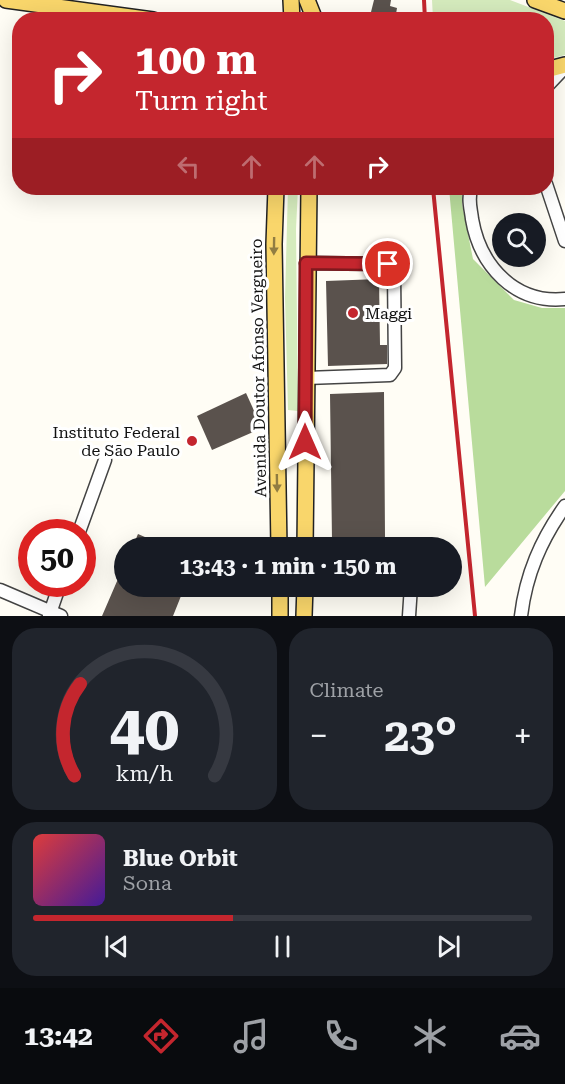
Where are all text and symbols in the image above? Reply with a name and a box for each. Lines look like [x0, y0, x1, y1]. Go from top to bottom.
text: 100 m [135, 35, 257, 84]
icon: right [36, 36, 114, 114]
text: Turn right [135, 85, 268, 117]
icon: left [172, 150, 205, 183]
icon: ahead [235, 150, 268, 183]
icon: ahead [298, 150, 331, 183]
icon: right [361, 150, 394, 183]
map controls [492, 213, 546, 267]
button: search [492, 213, 546, 267]
one-way arrow [269, 236, 279, 255]
street label: Avenida Doutor Afonso Vergueiro [247, 238, 270, 498]
pin [362, 238, 413, 289]
icon: arrive [371, 247, 404, 280]
place label: Maggi [365, 304, 412, 323]
marker: Maggi [346, 306, 360, 320]
position arrow [273, 410, 337, 474]
place label: Instituto Federal de São Paulo [53, 423, 180, 460]
marker: Instituto Federal de São Paulo [185, 434, 199, 448]
one-way arrow [273, 473, 282, 492]
speed limit sign: 50 [18, 519, 96, 597]
text: 13:43 · 1 min · 150 m [179, 554, 397, 579]
text: Climate [310, 678, 384, 702]
text: 40 [109, 692, 179, 765]
text: 23° [384, 709, 457, 762]
text: − [310, 716, 328, 755]
text: + [514, 716, 532, 755]
text: km/h [116, 761, 173, 786]
text: Blue Orbit [123, 846, 238, 871]
text: Sona [123, 871, 172, 895]
icon: previous [100, 930, 133, 963]
icon: pause [266, 930, 299, 963]
icon: next [432, 930, 465, 963]
icon: directions [140, 1015, 182, 1057]
icon: music [230, 1015, 272, 1057]
icon: phone [320, 1015, 362, 1057]
icon: climate [409, 1015, 451, 1057]
icon: car [499, 1015, 541, 1057]
text: 13:42 [24, 1020, 93, 1052]

